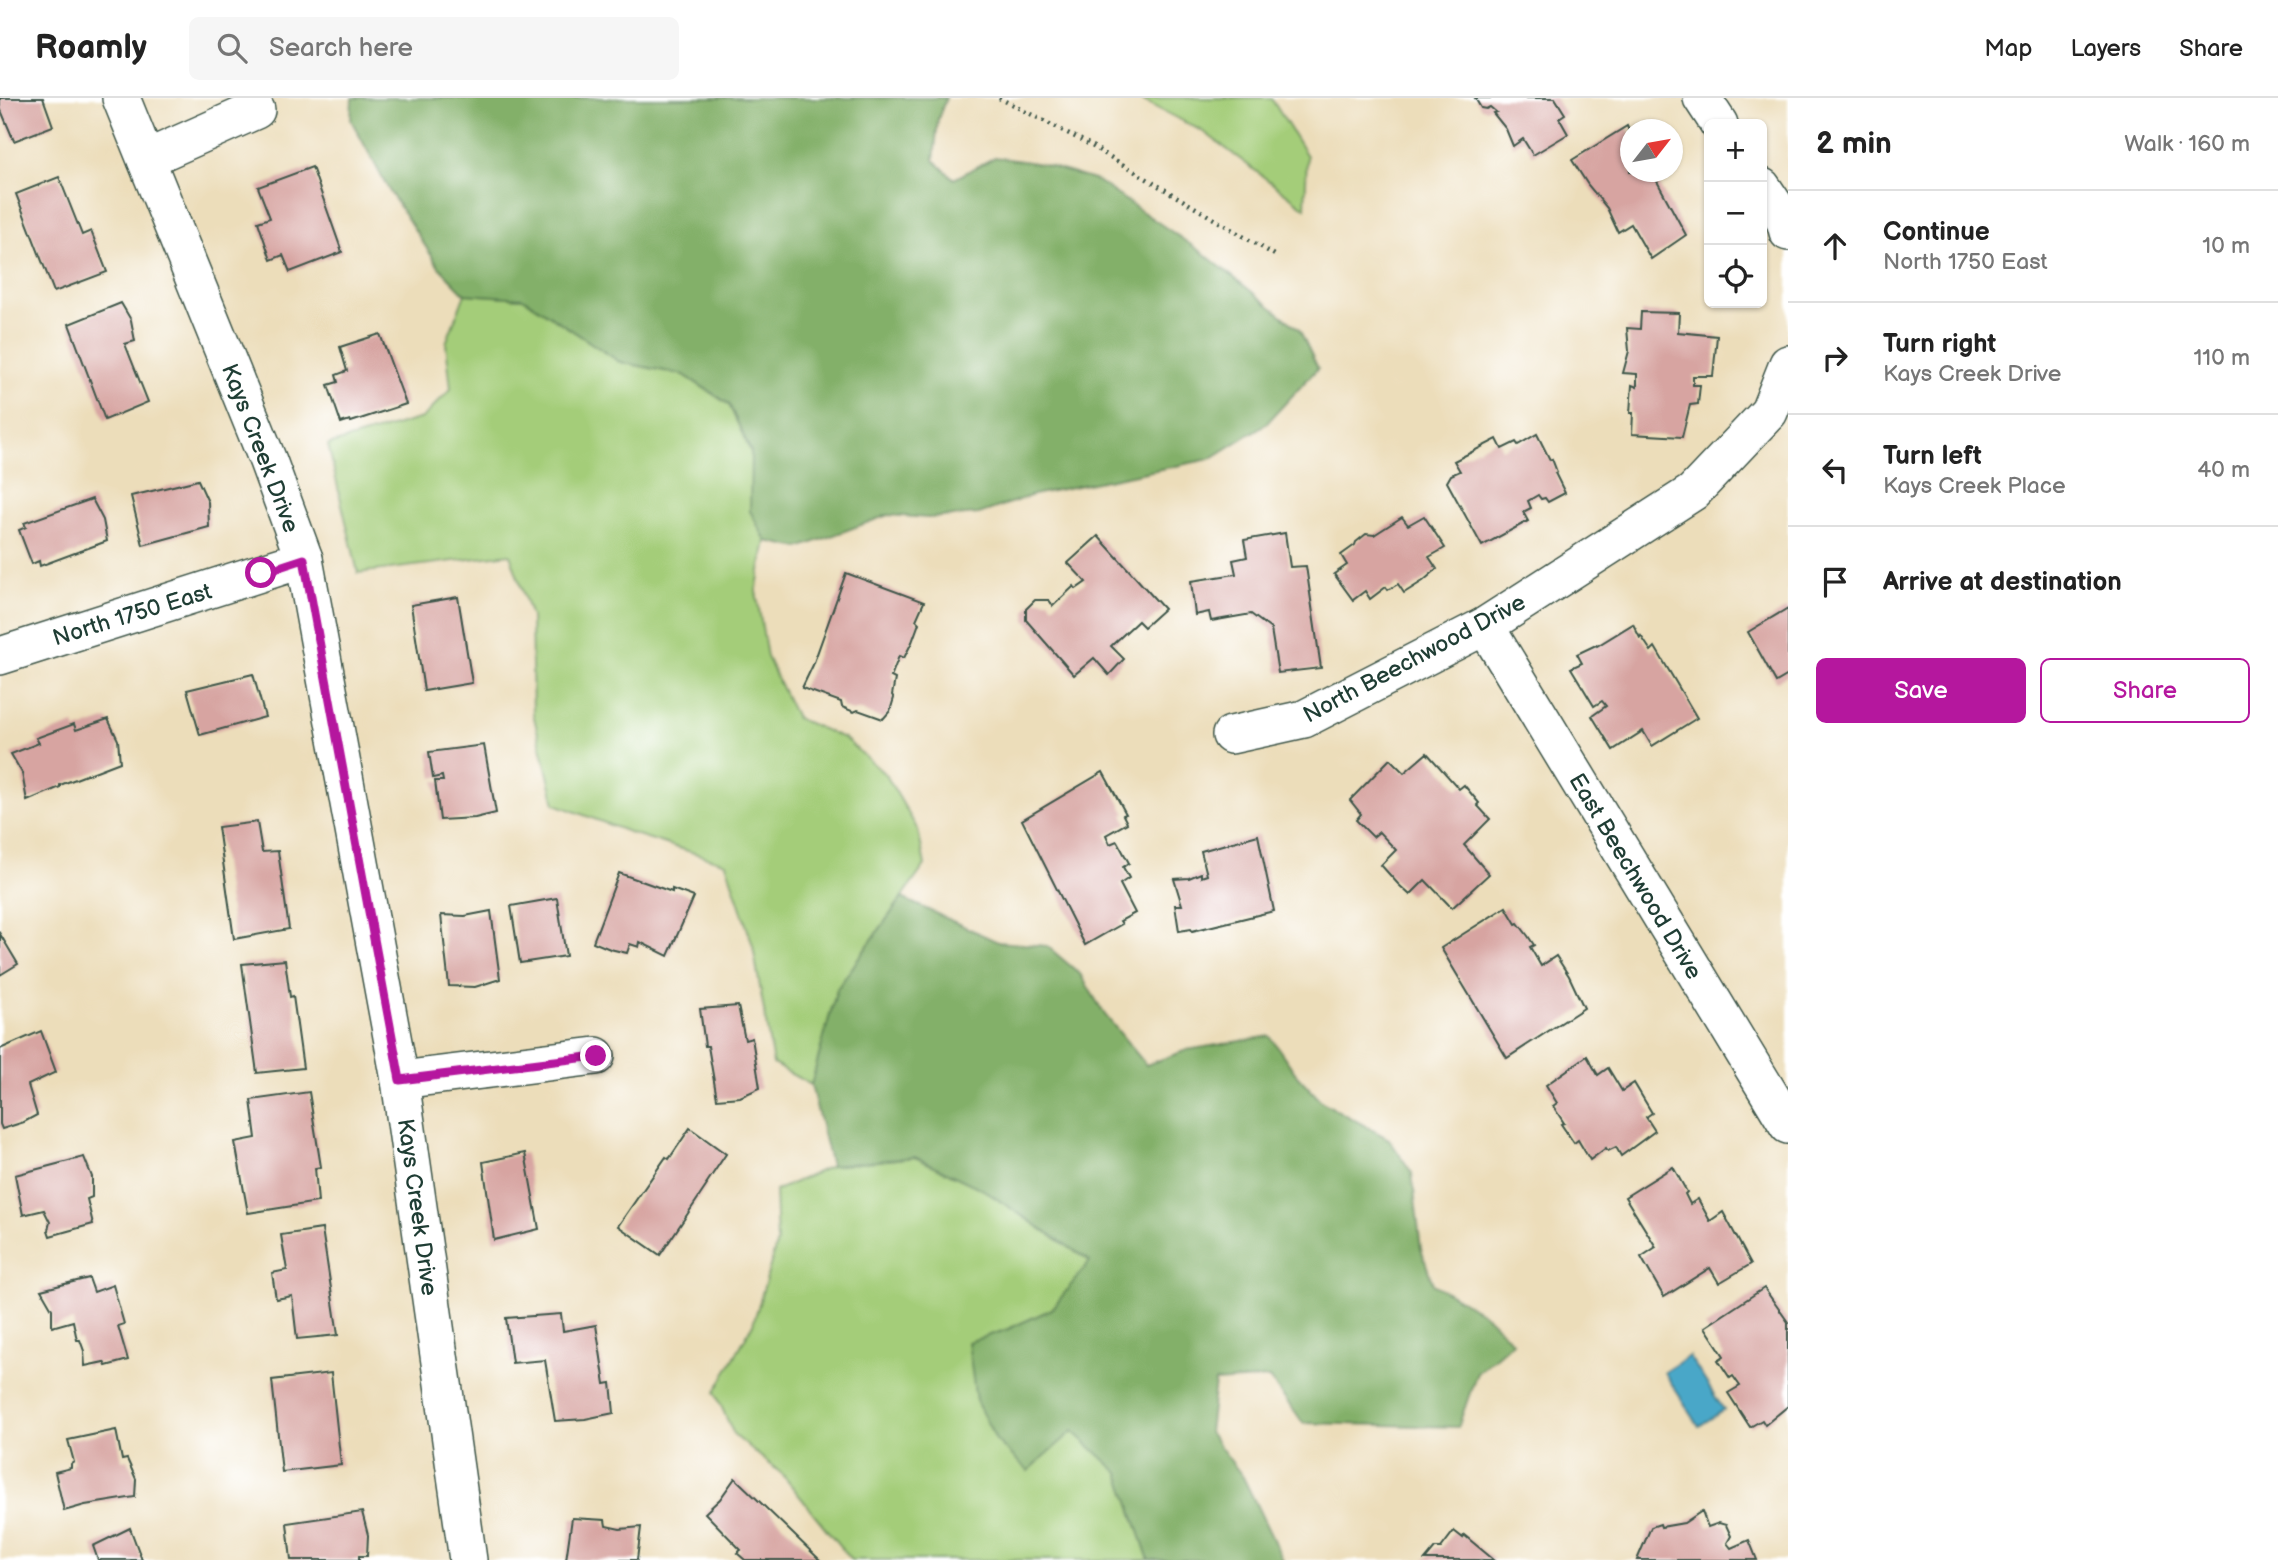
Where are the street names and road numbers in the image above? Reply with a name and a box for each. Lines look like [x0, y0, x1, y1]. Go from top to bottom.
street label: Kays Creek Drive [215, 360, 305, 537]
street label: North 1750 East [49, 577, 215, 652]
street label: North Beechwood Drive [1299, 588, 1530, 729]
street label: East Beechwood Drive [1562, 768, 1708, 985]
street label: Kays Creek Drive [391, 1117, 443, 1297]

